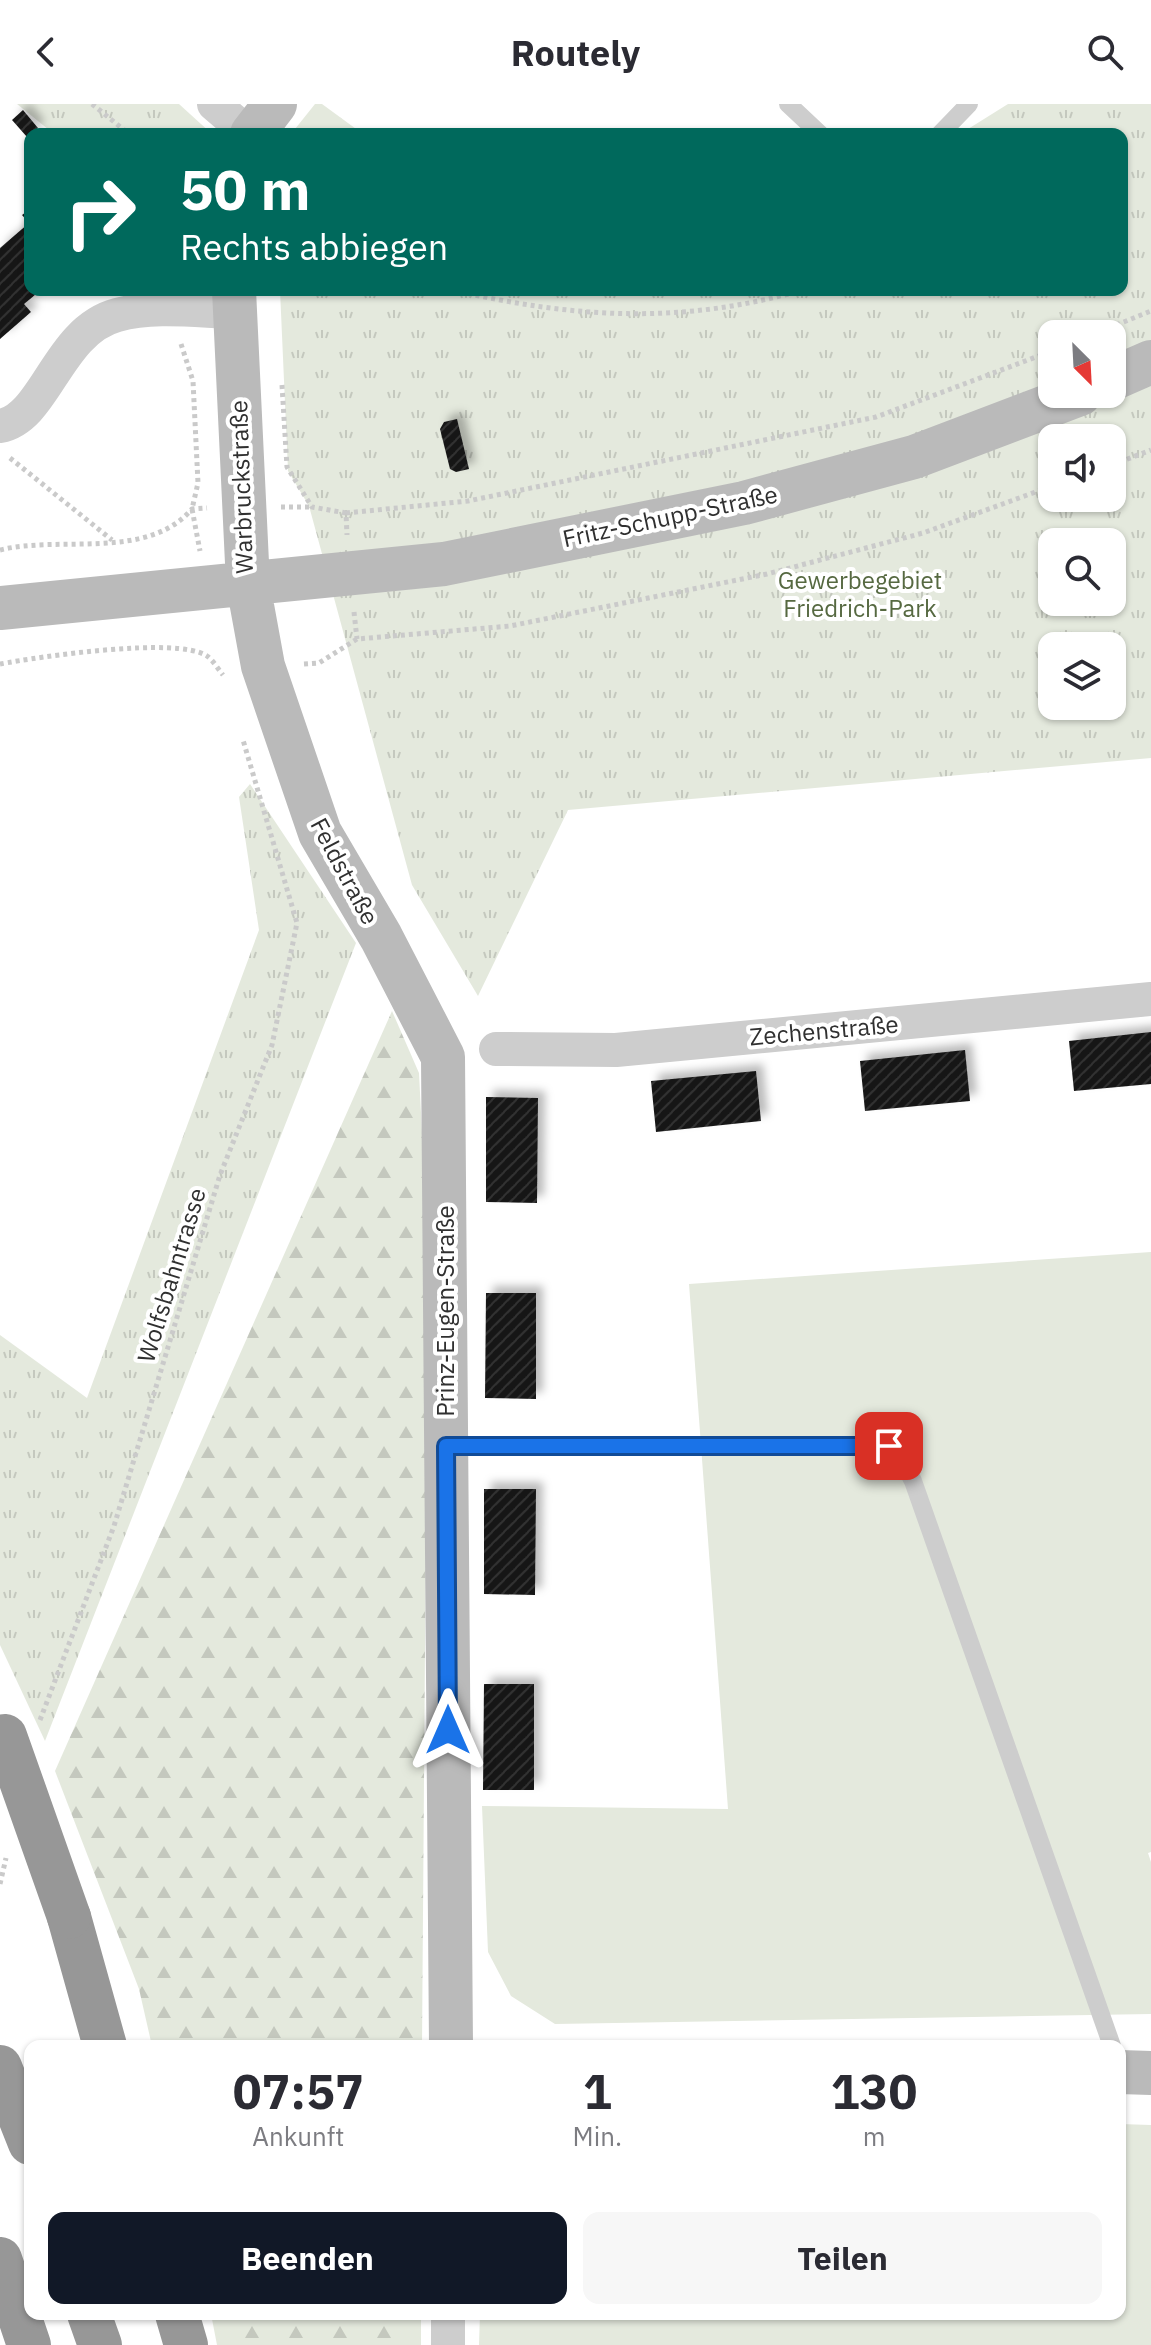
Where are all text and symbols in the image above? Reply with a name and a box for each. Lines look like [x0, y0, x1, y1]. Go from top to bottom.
text: Routely [511, 29, 640, 76]
icon: back [24, 30, 68, 74]
icon: search [1083, 30, 1127, 74]
text: 50 m [180, 153, 310, 225]
icon: right [48, 160, 152, 264]
text: Rechts abbiegen [180, 223, 448, 270]
north arrow [1038, 320, 1126, 408]
map controls [1038, 320, 1126, 720]
street label: Warbruckstraße [222, 400, 260, 574]
button: sound [1038, 424, 1126, 512]
street label: Fritz-Schupp-Straße [560, 478, 780, 554]
button: search [1038, 528, 1126, 616]
park label: Gewerbegebiet Friedrich-Park [778, 564, 942, 624]
button: layers [1038, 632, 1126, 720]
street label: Feldstraße [304, 812, 386, 930]
street label: Zechenstraße [748, 1008, 900, 1052]
street label: Wolfsbahntrasse [129, 1184, 213, 1366]
street label: Prinz-Eugen-Straße [429, 1205, 461, 1417]
pin [855, 1412, 923, 1480]
icon: arrive [867, 1424, 911, 1468]
position arrow [406, 1688, 490, 1772]
text: 07:57 [233, 2060, 364, 2122]
text: 1 [583, 2060, 612, 2122]
text: 130 [831, 2060, 917, 2122]
text: Ankunft [252, 2119, 344, 2153]
text: Min. [573, 2119, 622, 2153]
text: m [863, 2119, 885, 2153]
button: Beenden [48, 2212, 567, 2304]
button: Teilen [583, 2212, 1102, 2304]

